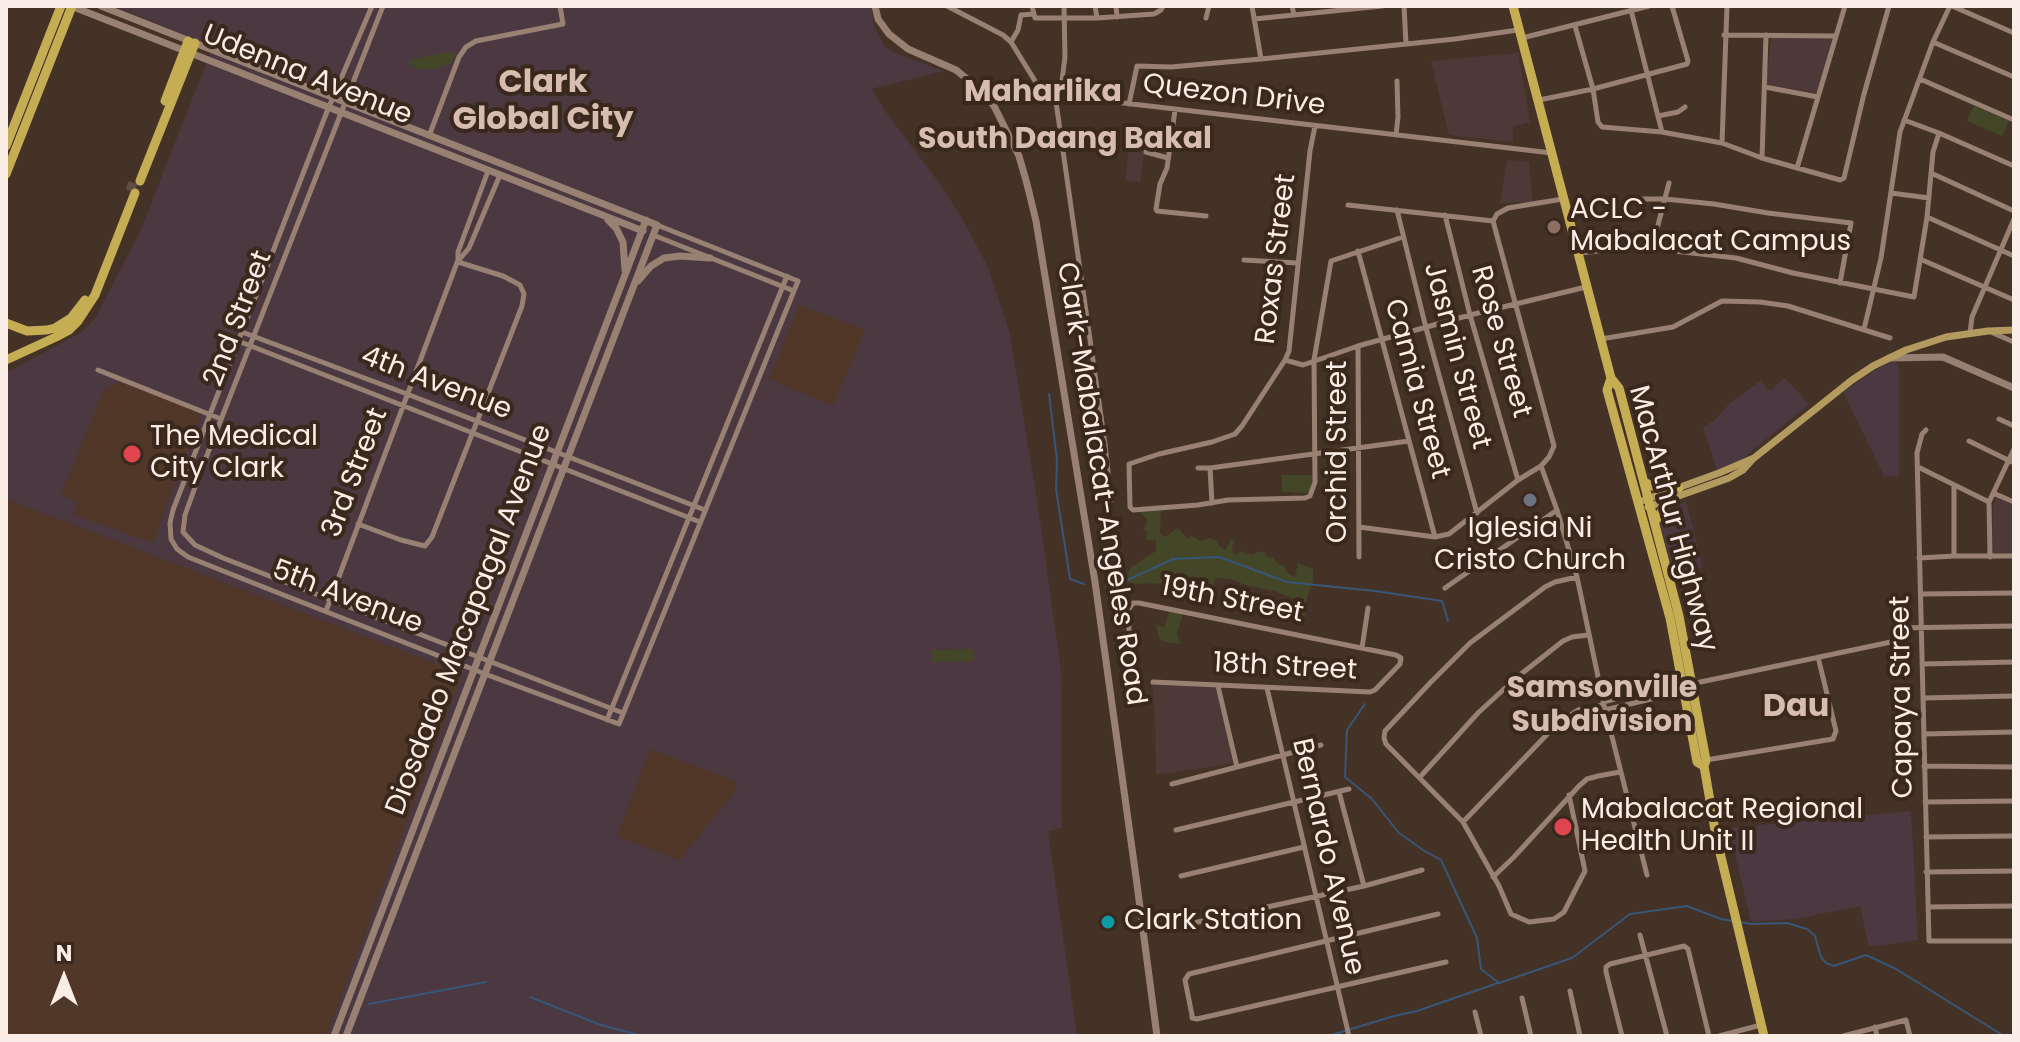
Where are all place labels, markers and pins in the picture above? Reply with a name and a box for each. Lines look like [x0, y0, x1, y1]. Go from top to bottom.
place label: ACLC - Mabalacat Campus [1570, 194, 1851, 260]
marker: ACLC - Mabalacat Campus [1545, 218, 1563, 236]
place label: The Medical City Clark [150, 421, 318, 487]
marker: The Medical City Clark [121, 443, 143, 465]
marker: Iglesia Ni Cristo Church [1521, 491, 1539, 509]
place label: Iglesia Ni Cristo Church [1434, 513, 1626, 579]
place label: Mabalacat Regional Health Unit II [1581, 794, 1863, 860]
marker: Mabalacat Regional Health Unit II [1552, 816, 1574, 838]
place label: Clark Station [1124, 905, 1302, 939]
marker: Clark Station [1099, 913, 1117, 931]

